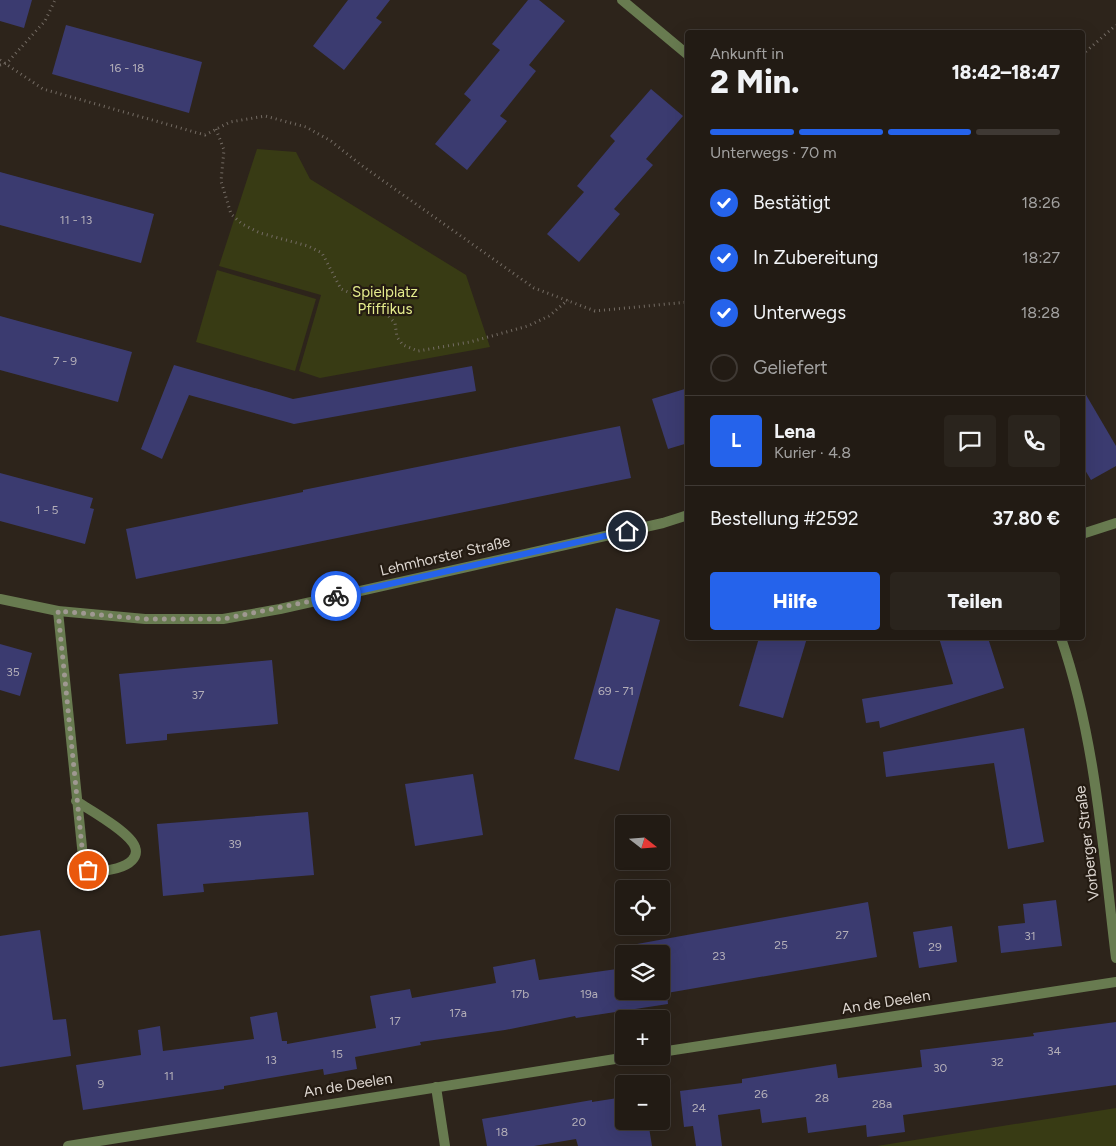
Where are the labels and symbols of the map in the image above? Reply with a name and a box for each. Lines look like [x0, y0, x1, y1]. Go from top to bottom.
house number: 16 - 18 [109, 61, 145, 75]
house number: 11 - 13 [60, 213, 92, 227]
park label: Spielplatz Pfiffikus [352, 283, 418, 318]
house number: 7 - 9 [53, 354, 77, 368]
house number: 1 - 5 [36, 503, 58, 517]
pin [606, 510, 648, 552]
street label: Lehmhorster Straße [378, 532, 512, 580]
courier [311, 571, 361, 621]
house number: 35 [6, 665, 20, 679]
house number: 69 - 71 [598, 684, 634, 698]
house number: 37 [192, 688, 205, 702]
street label: Vorberger Straße [1071, 785, 1103, 901]
north arrow [615, 815, 670, 870]
house number: 39 [228, 837, 242, 851]
pin [67, 849, 109, 891]
house number: 27 [835, 928, 849, 942]
house number: 31 [1024, 929, 1036, 943]
house number: 25 [774, 938, 788, 952]
house number: 29 [928, 940, 942, 954]
house number: 23 [712, 949, 726, 963]
street label: An de Deelen [840, 986, 932, 1018]
house number: 17b [511, 987, 529, 1001]
house number: 19a [580, 987, 598, 1001]
house number: 17a [449, 1006, 467, 1020]
house number: 17 [389, 1014, 401, 1028]
house number: 34 [1047, 1044, 1062, 1058]
house number: 15 [331, 1047, 343, 1061]
house number: 13 [265, 1053, 277, 1067]
house number: 32 [990, 1055, 1004, 1069]
house number: 30 [933, 1061, 947, 1075]
house number: 11 [164, 1069, 174, 1083]
street label: An de Deelen [302, 1069, 394, 1101]
house number: 9 [98, 1077, 105, 1091]
house number: 26 [754, 1087, 768, 1101]
house number: 28 [815, 1091, 829, 1105]
house number: 28a [872, 1097, 892, 1111]
house number: 24 [692, 1101, 707, 1115]
house number: 20 [572, 1115, 587, 1129]
house number: 18 [496, 1125, 508, 1139]

